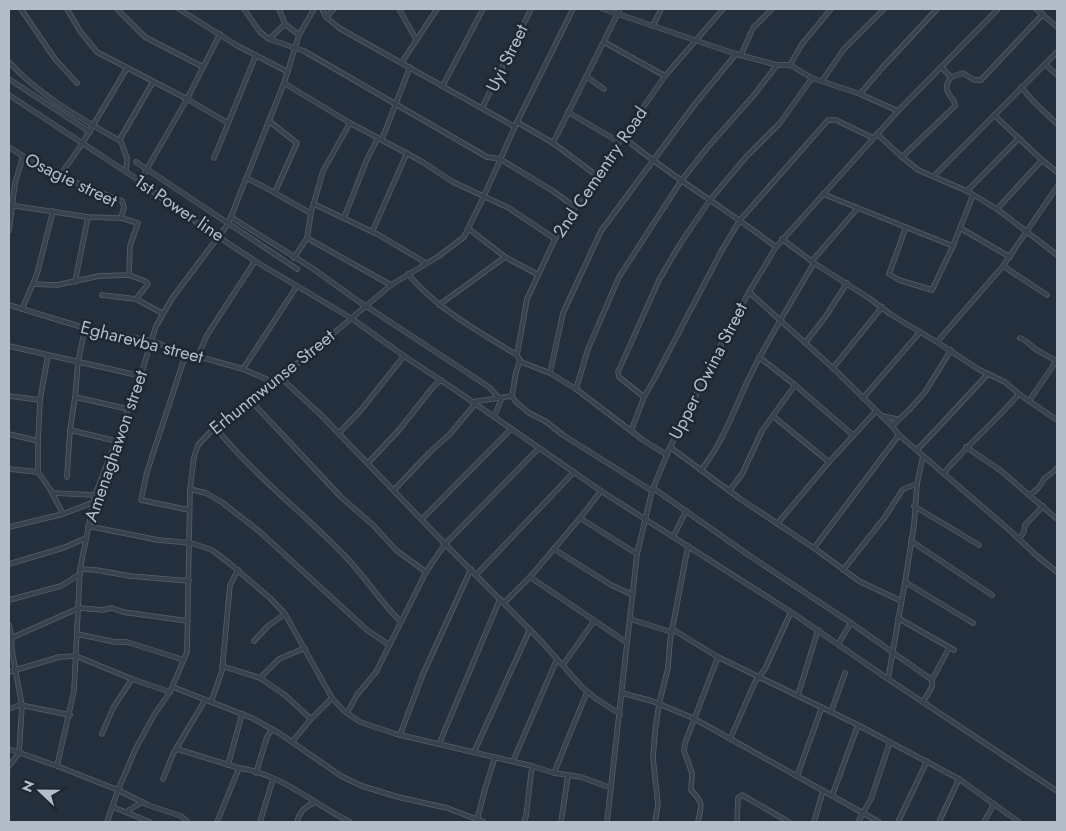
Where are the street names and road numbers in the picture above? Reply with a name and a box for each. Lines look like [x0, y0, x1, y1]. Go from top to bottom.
street label: Uyi Street [479, 19, 535, 96]
street label: 2nd Cementry Road [546, 101, 654, 243]
street label: Osagie street [20, 146, 122, 214]
street label: 1st Power line [128, 168, 230, 248]
street label: Upper Owina Street [662, 297, 754, 444]
street label: Egharevba street [78, 314, 207, 370]
street label: Erhunmwunse Street [204, 323, 341, 441]
street label: Amenaghawon street [78, 366, 154, 525]

